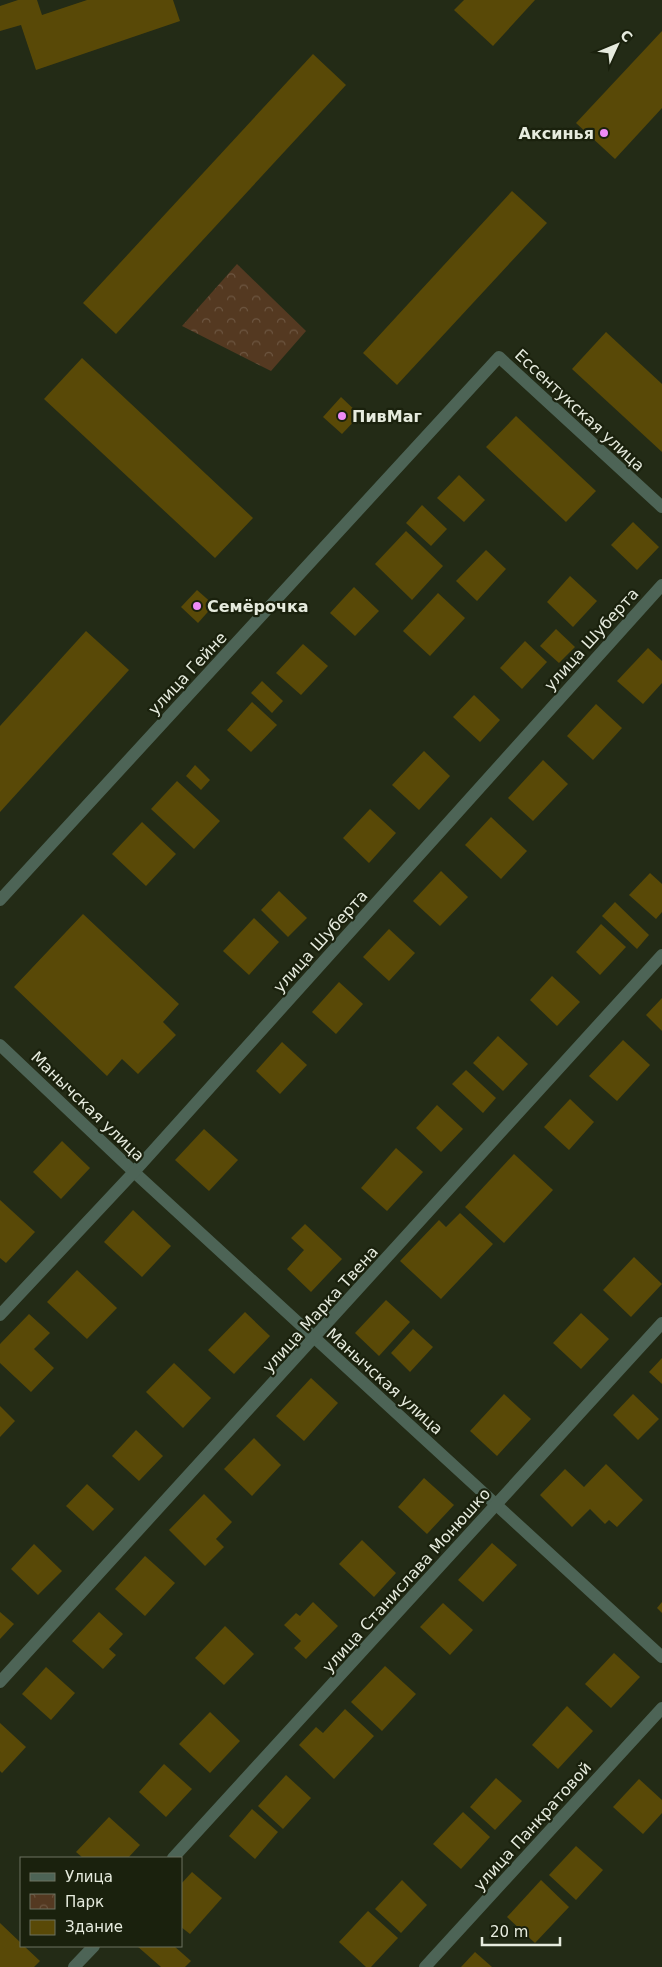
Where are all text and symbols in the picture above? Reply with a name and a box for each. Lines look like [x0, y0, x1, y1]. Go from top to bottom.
north arrow [592, 20, 642, 70]
text: С [617, 27, 636, 45]
place label: Аксинья [519, 124, 594, 143]
marker: Аксинья [598, 127, 610, 139]
street label: Ессентукская улица [511, 345, 648, 475]
place label: ПивМаг [352, 407, 422, 426]
marker: ПивМаг [336, 410, 348, 422]
street label: улица Шуберта [540, 584, 642, 695]
place label: Семёрочка [207, 597, 309, 616]
marker: Семёрочка [191, 600, 203, 612]
street label: улица Гейне [144, 628, 231, 719]
street label: улица Шуберта [269, 886, 371, 997]
street label: Манычская улица [27, 1047, 148, 1165]
street label: улица Марка Твена [259, 1242, 382, 1376]
street label: Манычская улица [323, 1324, 447, 1439]
street label: улица Станислава Монюшко [318, 1484, 494, 1677]
street label: улица Панкратовой [470, 1758, 595, 1895]
legend [20, 1857, 182, 1947]
text: Улица [65, 1868, 113, 1886]
text: Парк [65, 1893, 104, 1911]
scale bar [482, 1914, 560, 1946]
text: Здание [65, 1918, 123, 1936]
text: 20 m [490, 1923, 528, 1941]

